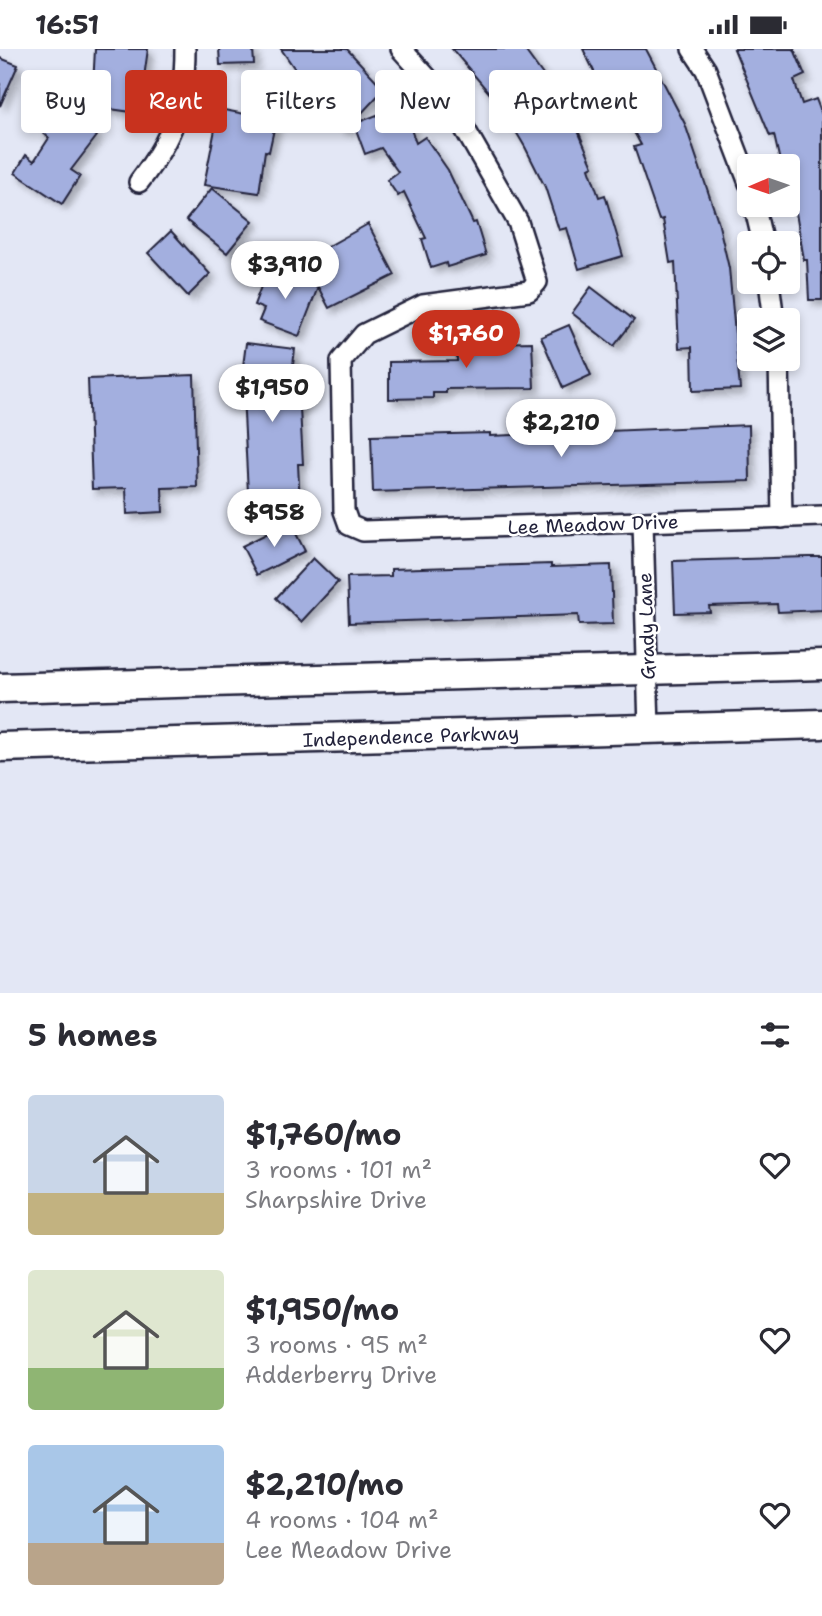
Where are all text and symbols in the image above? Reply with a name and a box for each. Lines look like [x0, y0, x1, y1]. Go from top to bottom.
text: 16:51 [35, 7, 99, 42]
chip: Buy [21, 70, 111, 133]
chip: Rent [125, 70, 227, 133]
chip: Filters [241, 70, 361, 133]
chip: New [375, 70, 475, 133]
chip: Apartment [489, 70, 662, 133]
north arrow [737, 154, 800, 217]
map controls [737, 154, 800, 371]
button: locate [737, 231, 800, 294]
pin: $3,910 [228, 241, 342, 301]
text: $3,910 [247, 249, 323, 279]
button: layers [737, 308, 800, 371]
pin: $1,760 [409, 311, 523, 370]
text: $1,760 [428, 318, 504, 348]
pin: $1,950 [215, 365, 329, 424]
text: $1,950 [235, 372, 309, 402]
pin: $2,210 [504, 399, 618, 459]
text: $2,210 [522, 407, 600, 437]
pin: $958 [233, 489, 315, 549]
text: $958 [243, 497, 305, 527]
street label: Lee Meadow Drive [507, 509, 679, 540]
street label: Grady Lane [632, 572, 661, 680]
street label: Independence Parkway [302, 720, 520, 753]
text: 5 homes [28, 1015, 158, 1056]
icon: filters [756, 1016, 794, 1054]
text: $1,760/mo [245, 1114, 401, 1155]
icon: home [84, 1123, 168, 1207]
icon: heart [756, 1146, 794, 1184]
text: 3 rooms · 101 m² [245, 1155, 432, 1185]
text: Sharpshire Drive [245, 1185, 427, 1215]
text: $1,950/mo [245, 1289, 399, 1330]
icon: home [84, 1298, 168, 1382]
icon: heart [756, 1321, 794, 1359]
text: 3 rooms · 95 m² [245, 1330, 428, 1360]
text: Adderberry Drive [245, 1360, 437, 1390]
text: $2,210/mo [245, 1464, 404, 1505]
icon: home [84, 1473, 168, 1557]
icon: heart [756, 1496, 794, 1534]
text: 4 rooms · 104 m² [245, 1505, 438, 1535]
text: Lee Meadow Drive [245, 1535, 452, 1565]

